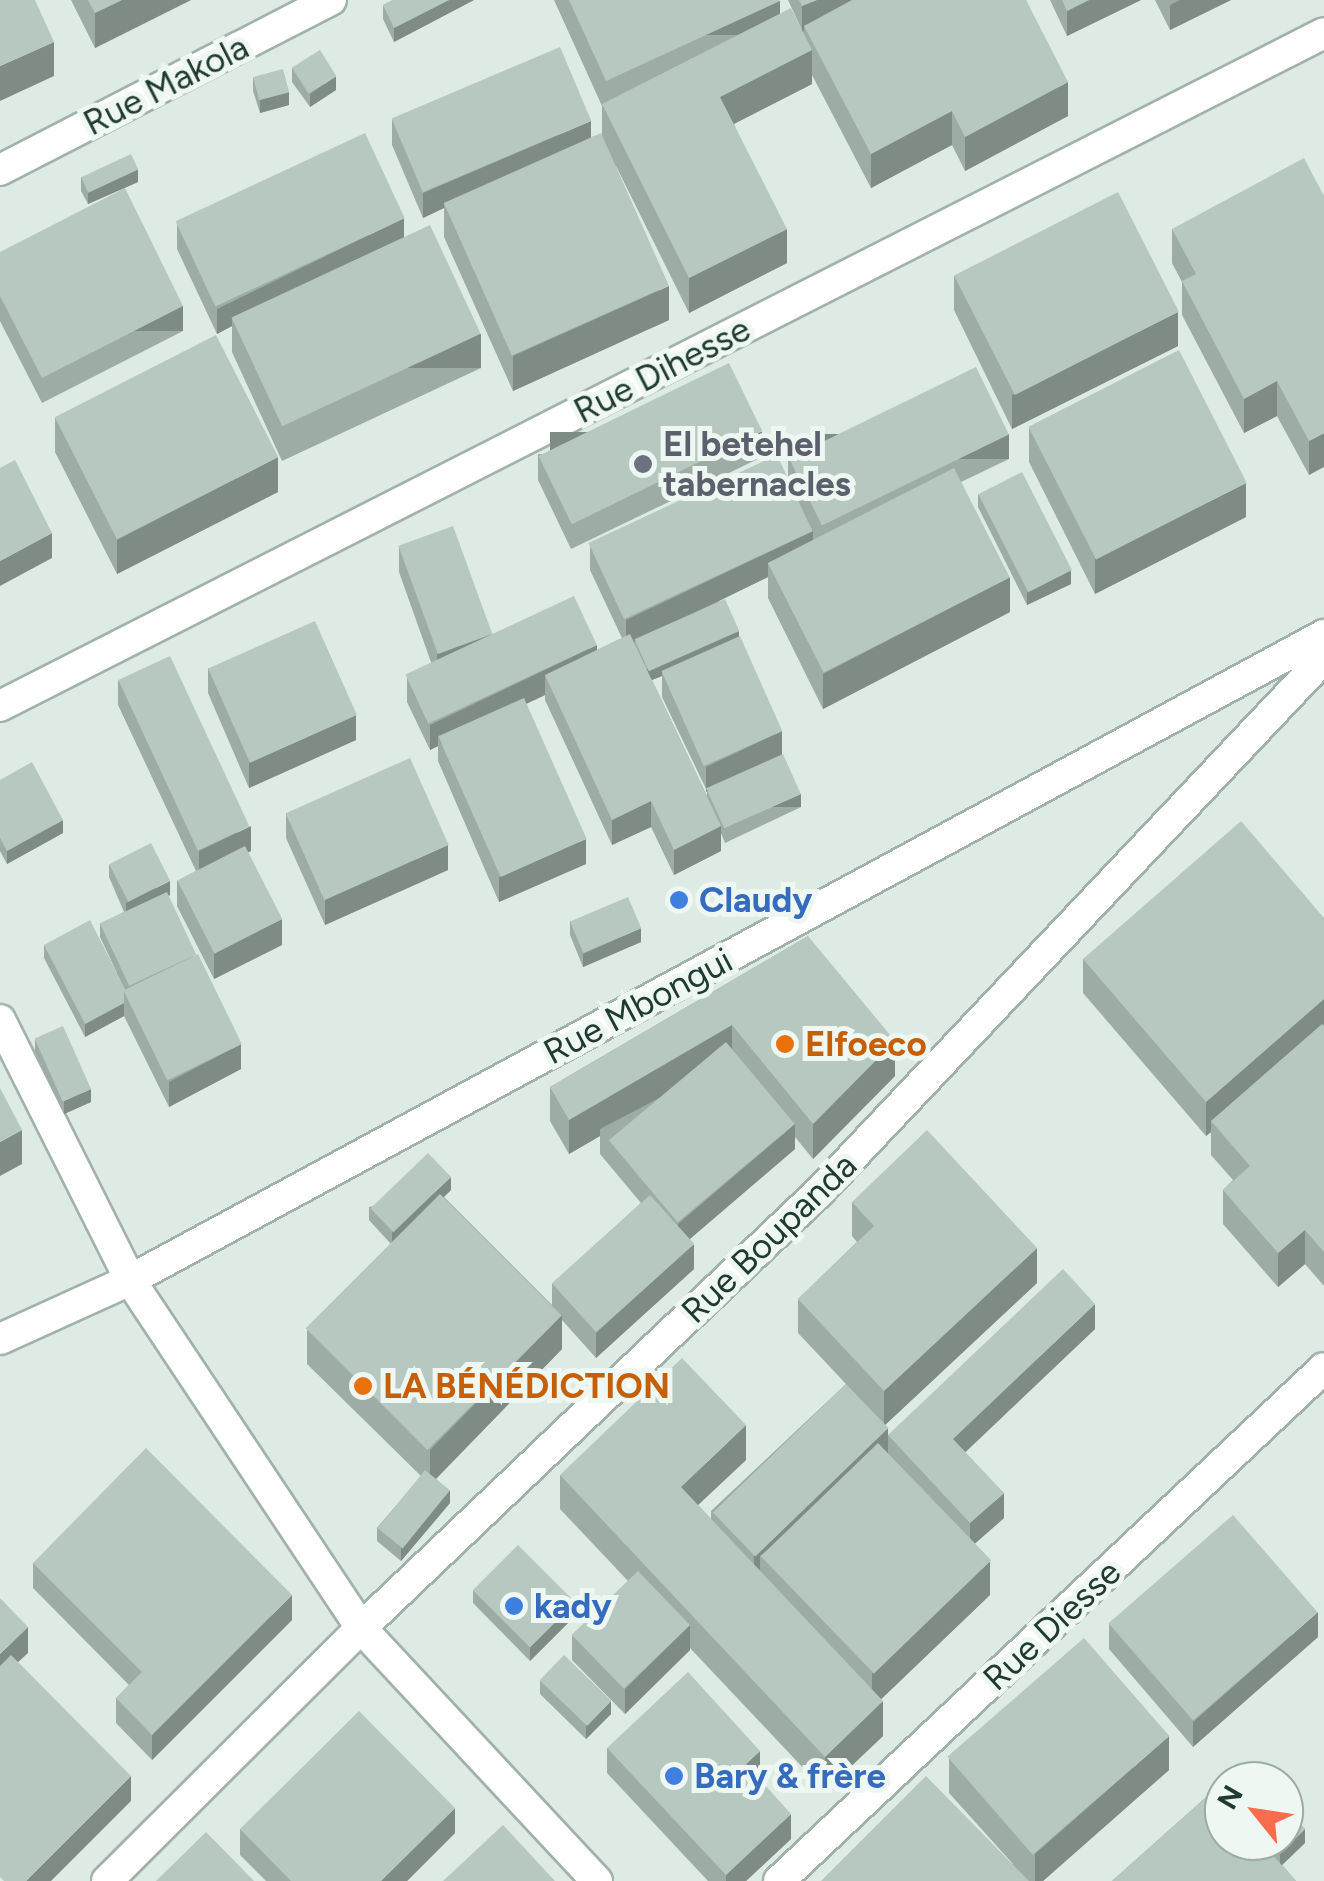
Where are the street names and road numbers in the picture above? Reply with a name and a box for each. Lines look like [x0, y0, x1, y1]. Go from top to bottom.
street label: Rue Makola [77, 26, 255, 144]
street label: Rue Dihesse [567, 308, 757, 432]
street label: Rue Mbongui [537, 939, 739, 1073]
street label: Rue Boupanda [673, 1144, 865, 1332]
street label: Rue Diesse [975, 1551, 1129, 1699]

